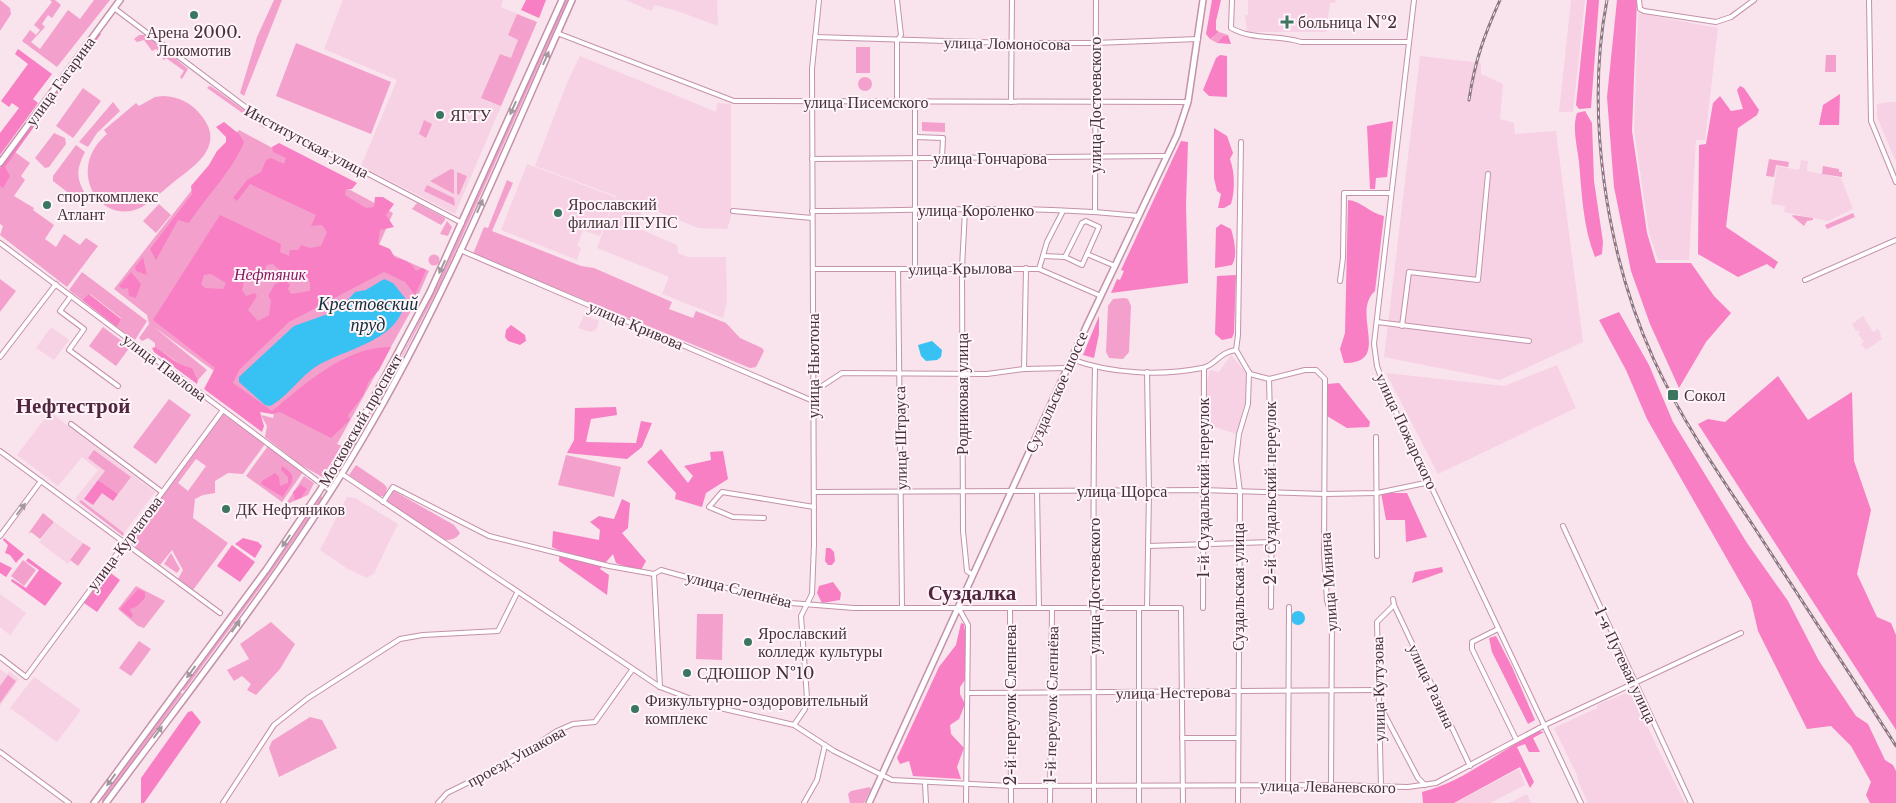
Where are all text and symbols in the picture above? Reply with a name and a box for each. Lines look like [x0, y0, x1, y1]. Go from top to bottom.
marker: Арена 2000. Локомотив [188, 9, 200, 21]
place label: больница №2 [1298, 12, 1397, 32]
marker: больница №2 [1280, 15, 1294, 29]
place label: Арена 2000. Локомотив [147, 22, 241, 60]
street label: улица Гагарина [21, 32, 99, 130]
street label: улица Ломоносова [943, 32, 1071, 54]
street label: улица Достоевского [1085, 37, 1105, 173]
one-way arrow [543, 51, 551, 65]
street label: улица Писемского [804, 92, 928, 112]
street label: Институтская улица [241, 100, 373, 182]
one-way arrow [509, 101, 517, 115]
place label: ЯГТУ [450, 105, 492, 125]
marker: ЯГТУ [434, 109, 446, 121]
street label: улица Гончарова [933, 148, 1047, 168]
place label: спорткомплекс Атлант [57, 186, 158, 224]
place label: Ярославский филиал ПГУПС [568, 194, 678, 232]
marker: спорткомплекс Атлант [41, 199, 53, 211]
one-way arrow [476, 199, 484, 213]
street label: улица Короленко [918, 200, 1034, 220]
marker: Ярославский филиал ПГУПС [552, 207, 564, 219]
street label: улица Крылова [908, 257, 1012, 279]
one-way arrow [437, 260, 445, 274]
park label: Нефтяник [233, 264, 307, 284]
water label: Крестовский пруд [317, 293, 418, 336]
street label: улица Кривова [585, 296, 687, 354]
street label: улица Ньютона [803, 313, 823, 419]
street label: Суздальское шоссе [1020, 328, 1092, 456]
street label: улица Павлова [119, 329, 211, 405]
street label: Родниковая улица [952, 333, 972, 455]
street label: Московский проспект [314, 350, 406, 490]
street label: улица Пожарского [1371, 370, 1443, 492]
place label: Сокол [1684, 385, 1725, 405]
street label: улица Штрауса [889, 386, 911, 490]
marker: Сокол [1666, 388, 1680, 402]
district label: Нефтестрой [16, 393, 130, 419]
street label: 1-й Суздальский переулок [1193, 397, 1213, 578]
street label: 2-й Суздальский переулок [1260, 401, 1280, 585]
street label: улица Щорса [1077, 481, 1167, 501]
street label: улица Курчатова [82, 492, 166, 594]
place label: ДК Нефтяников [236, 499, 346, 519]
one-way arrow [15, 503, 26, 516]
marker: ДК Нефтяников [220, 503, 232, 515]
street label: улица Достоевского [1084, 518, 1104, 654]
street label: Суздальская улица [1228, 523, 1248, 651]
street label: улица Минина [1315, 532, 1341, 632]
one-way arrow [281, 534, 291, 547]
street label: улица Слепнёва [684, 566, 794, 612]
district label: Суздалка [928, 580, 1017, 606]
street label: 1-я Путевая улица [1590, 604, 1662, 726]
one-way arrow [231, 619, 241, 633]
place label: Ярославский колледж культуры [758, 623, 883, 661]
street label: 2-й переулок Слепнева [1000, 625, 1020, 785]
street label: 1-й переулок Слепнёва [1040, 626, 1062, 784]
marker: Ярославский колледж культуры [742, 636, 754, 648]
street label: улица Кутузова [1367, 636, 1389, 742]
street label: улица Разина [1404, 641, 1460, 731]
place label: СДЮШОР №10 [697, 663, 815, 683]
one-way arrow [186, 665, 196, 679]
marker: СДЮШОР №10 [681, 667, 693, 679]
street label: улица Нестерова [1115, 681, 1231, 703]
place label: Физкультурно-оздоровительный комплекс [645, 690, 869, 728]
marker: Физкультурно-оздоровительный комплекс [629, 703, 641, 715]
street label: проезд Ушакова [463, 721, 569, 791]
one-way arrow [153, 725, 163, 739]
one-way arrow [106, 773, 116, 787]
street label: улица Леваневского [1260, 775, 1396, 797]

